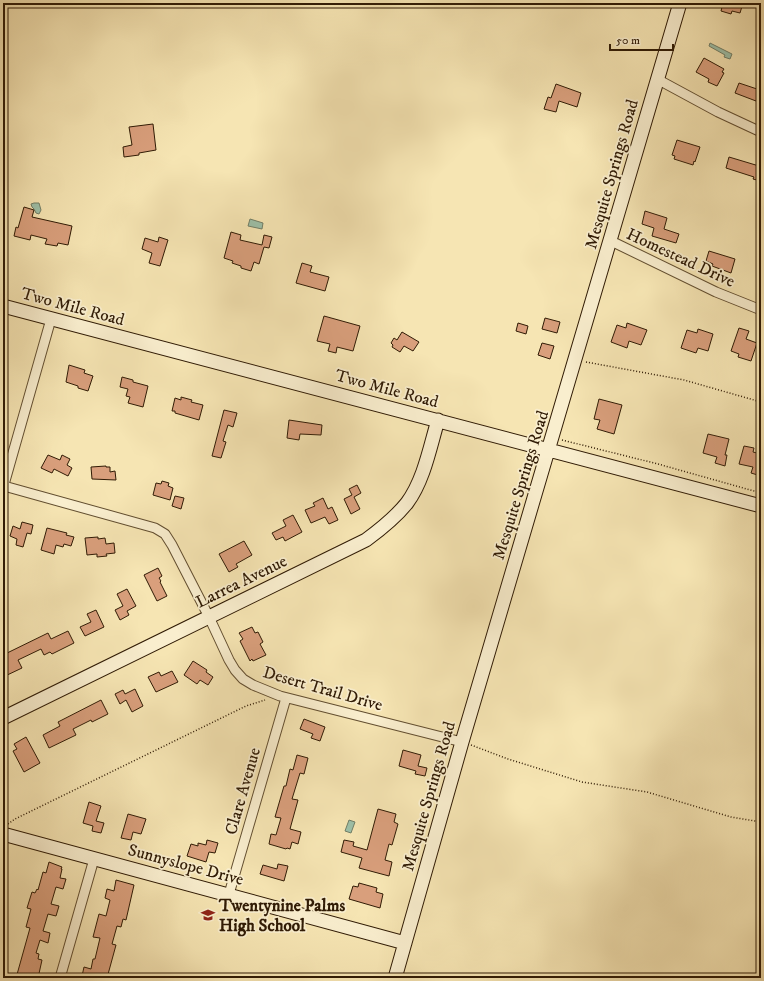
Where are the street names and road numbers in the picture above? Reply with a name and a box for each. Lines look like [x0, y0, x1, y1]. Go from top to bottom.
street label: Mesquite Springs Road [580, 96, 644, 252]
street label: Homestead Drive [623, 223, 738, 293]
street label: Two Mile Road [19, 283, 127, 331]
street label: Two Mile Road [333, 365, 441, 413]
street label: Mesquite Springs Road [488, 408, 554, 563]
street label: Larrea Avenue [192, 550, 291, 613]
street label: Desert Trail Drive [260, 661, 385, 717]
street label: Mesquite Springs Road [397, 718, 461, 874]
street label: Clare Avenue [220, 745, 266, 837]
street label: Sunnyslope Drive [125, 839, 246, 891]

